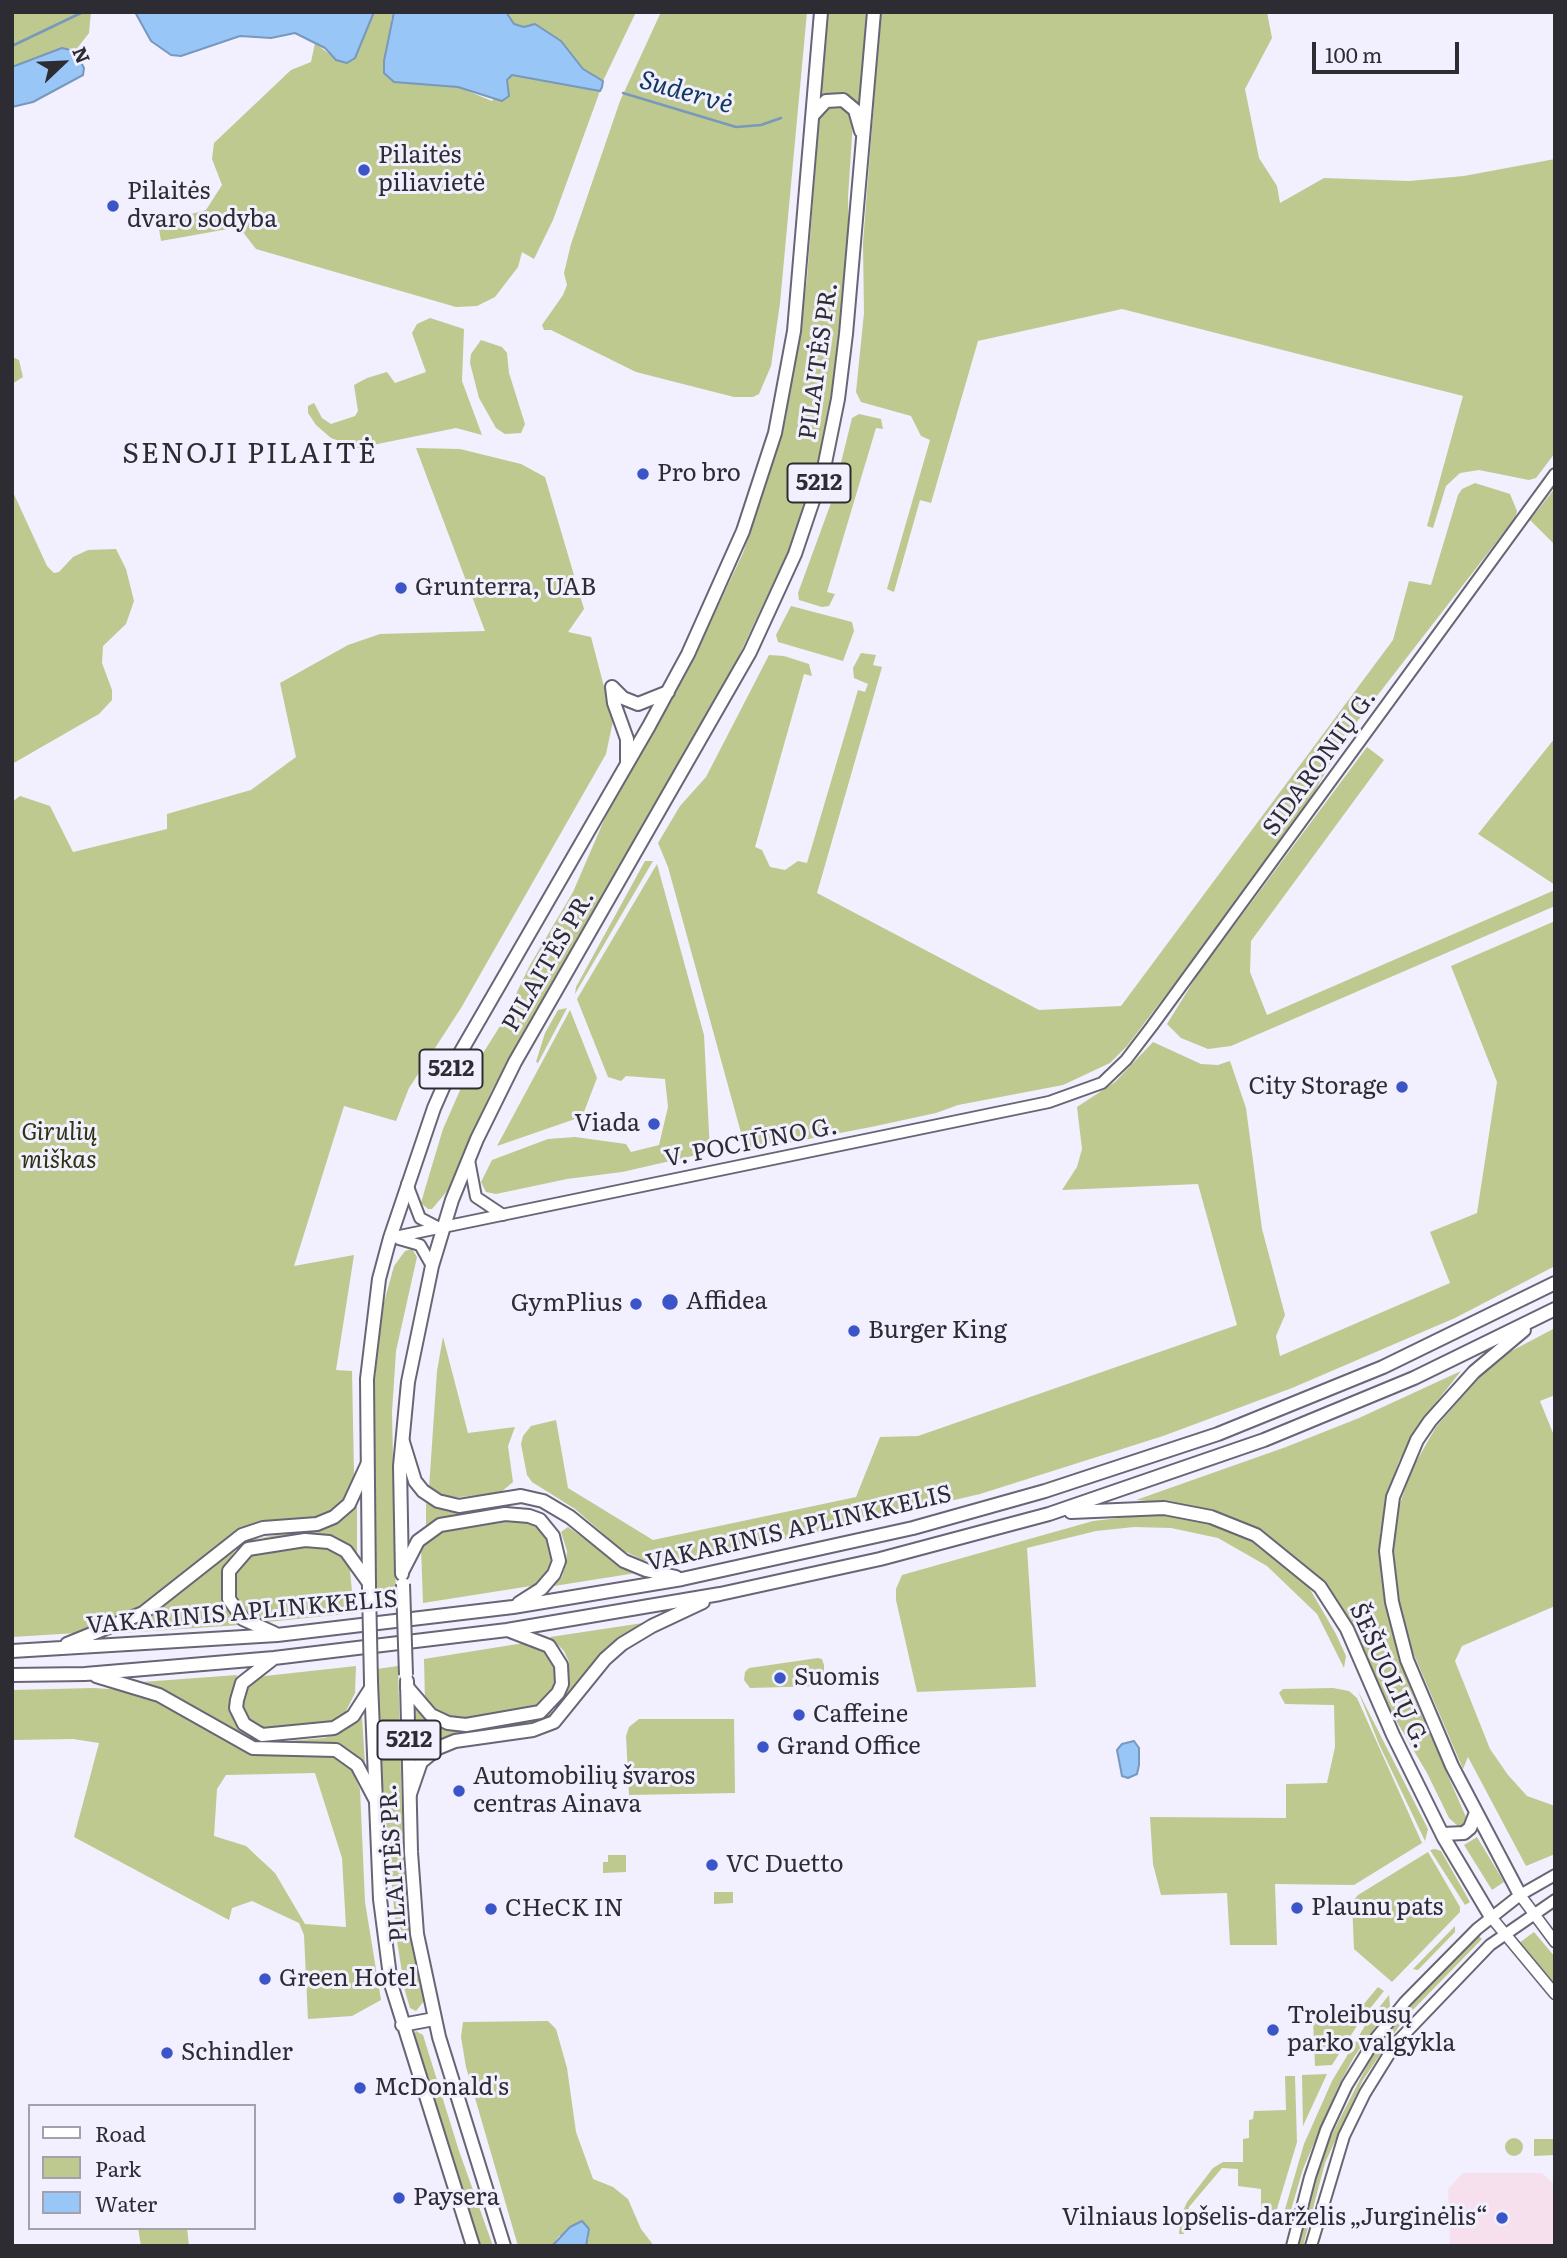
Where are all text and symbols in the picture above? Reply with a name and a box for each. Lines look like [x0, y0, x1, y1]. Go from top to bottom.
north arrow [28, 28, 98, 98]
scale bar [1315, 28, 1462, 72]
text: 100 m [1325, 38, 1382, 69]
text: N [66, 42, 98, 68]
water label: Sudervė [636, 65, 736, 121]
place label: Pilaitės piliavietė [378, 142, 485, 198]
marker: Pilaitės piliavietė [356, 162, 372, 178]
place label: Pilaitės dvaro sodyba [127, 178, 277, 234]
marker: Pilaitės dvaro sodyba [105, 198, 121, 214]
street label: PILAITĖS PR. [794, 280, 844, 442]
district label: SENOJI PILAITĖ [124, 438, 376, 472]
place label: Pro bro [657, 460, 741, 488]
road number: 5212 [788, 463, 850, 503]
marker: Pro bro [635, 466, 651, 482]
place label: Grunterra, UAB [415, 574, 596, 602]
marker: Grunterra, UAB [393, 580, 409, 596]
street label: SIDARONIŲ G. [1257, 684, 1383, 842]
street label: PILAITĖS PR. [497, 885, 601, 1037]
road number: 5212 [420, 1050, 482, 1088]
place label: City Storage [1249, 1073, 1388, 1101]
marker: City Storage [1394, 1079, 1410, 1095]
place label: Viada [574, 1110, 640, 1138]
street label: V. POCIŪNO G. [662, 1112, 840, 1174]
marker: Viada [646, 1116, 662, 1132]
park label: Girulių miškas [21, 1119, 97, 1175]
place label: Affidea [686, 1288, 767, 1316]
place label: GymPlius [511, 1290, 622, 1318]
marker: Affidea [660, 1292, 680, 1312]
marker: GymPlius [628, 1296, 644, 1312]
place label: Burger King [868, 1317, 1007, 1345]
marker: Burger King [846, 1323, 862, 1339]
street label: VAKARINIS APLINKKELIS [644, 1480, 954, 1578]
street label: VAKARINIS APLINKKELIS [85, 1585, 399, 1641]
street label: ŠEŠUOLIŲ G. [1343, 1599, 1435, 1753]
place label: Suomis [794, 1664, 879, 1692]
marker: Suomis [772, 1670, 788, 1686]
place label: Caffeine [813, 1701, 908, 1729]
marker: Caffeine [791, 1707, 807, 1723]
road number: 5212 [378, 1721, 440, 1760]
place label: Grand Office [777, 1733, 921, 1761]
marker: Grand Office [755, 1739, 771, 1755]
place label: Automobilių švaros centras Ainava [473, 1763, 695, 1819]
street label: PILAITĖS PR. [374, 1783, 414, 1943]
marker: Automobilių švaros centras Ainava [451, 1783, 467, 1799]
place label: VC Duetto [726, 1851, 844, 1879]
marker: VC Duetto [704, 1857, 720, 1873]
place label: Plaunu pats [1311, 1894, 1443, 1922]
place label: CHeCK IN [505, 1895, 624, 1923]
marker: Plaunu pats [1289, 1900, 1305, 1916]
marker: CHeCK IN [483, 1901, 499, 1917]
place label: Green Hotel [279, 1965, 417, 1993]
marker: Green Hotel [257, 1971, 273, 1987]
place label: Troleibusų parko valgykla [1287, 2002, 1456, 2058]
marker: Troleibusų parko valgykla [1265, 2022, 1281, 2038]
place label: Schindler [181, 2039, 293, 2067]
marker: Schindler [159, 2045, 175, 2061]
place label: McDonald's [374, 2074, 509, 2102]
marker: McDonald's [352, 2080, 368, 2096]
legend [28, 2104, 256, 2230]
text: Road [95, 2117, 146, 2148]
text: Park [95, 2152, 141, 2183]
place label: Paysera [413, 2184, 500, 2212]
text: Water [95, 2187, 157, 2218]
marker: Paysera [391, 2190, 407, 2206]
place label: Vilniaus lopšelis-darželis „Jurginėlis“ [1062, 2204, 1488, 2232]
marker: Vilniaus lopšelis-darželis „Jurginėlis“ [1494, 2210, 1510, 2226]

